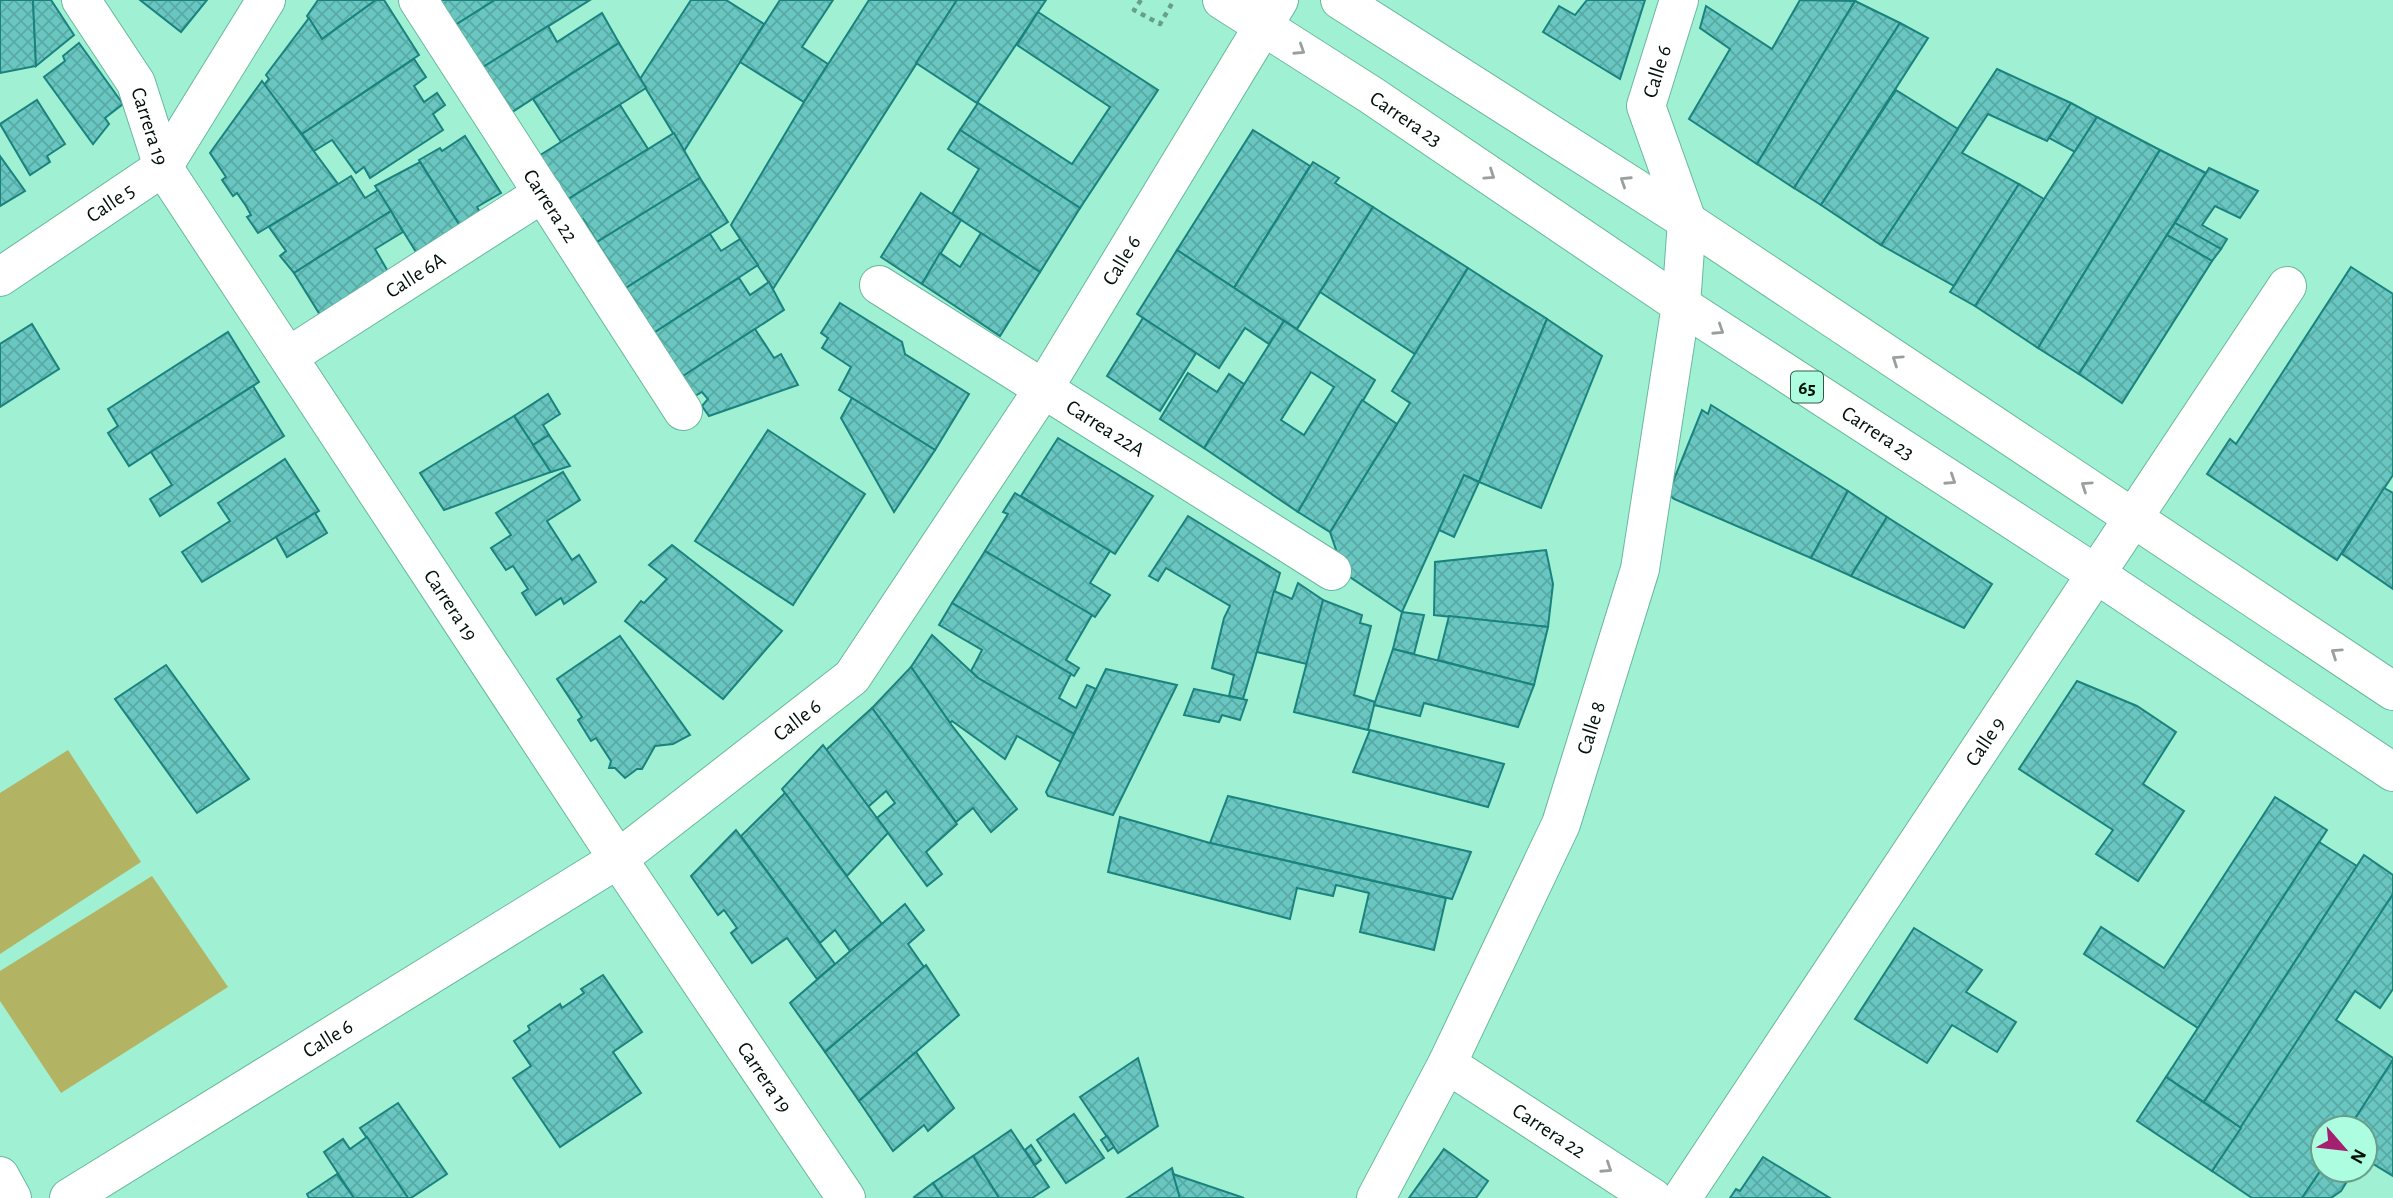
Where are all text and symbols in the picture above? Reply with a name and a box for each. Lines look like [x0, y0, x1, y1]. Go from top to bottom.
one-way arrow [1293, 41, 1306, 54]
street label: Calle 6 [1639, 43, 1675, 100]
street label: Carrera 19 [127, 85, 172, 168]
street label: Carrera 23 [1366, 88, 1445, 151]
street label: Carrera 22 [519, 166, 582, 247]
one-way arrow [1482, 167, 1495, 179]
one-way arrow [1619, 176, 1632, 189]
street label: Calle 5 [83, 180, 138, 227]
street label: Calle 6 [1099, 232, 1145, 289]
street label: Calle 6A [382, 249, 449, 302]
one-way arrow [1711, 321, 1724, 334]
one-way arrow [1891, 355, 1904, 368]
road number: 65 [1791, 372, 1823, 402]
street label: Carrea 22A [1062, 396, 1148, 461]
street label: Carrera 23 [1838, 402, 1918, 464]
one-way arrow [1943, 472, 1956, 484]
one-way arrow [2081, 482, 2094, 494]
street label: Carrera 19 [420, 566, 481, 645]
one-way arrow [2331, 648, 2344, 661]
street label: Calle 6 [770, 695, 825, 745]
street label: Calle 8 [1573, 699, 1609, 757]
street label: Calle 9 [1962, 713, 2009, 770]
street label: Calle 6 [299, 1016, 356, 1062]
street label: Carrera 19 [733, 1038, 796, 1117]
street label: Carrera 22 [1509, 1100, 1589, 1162]
north arrow [2309, 1114, 2379, 1184]
text: N [2346, 1146, 2369, 1167]
one-way arrow [1599, 1160, 1612, 1173]

